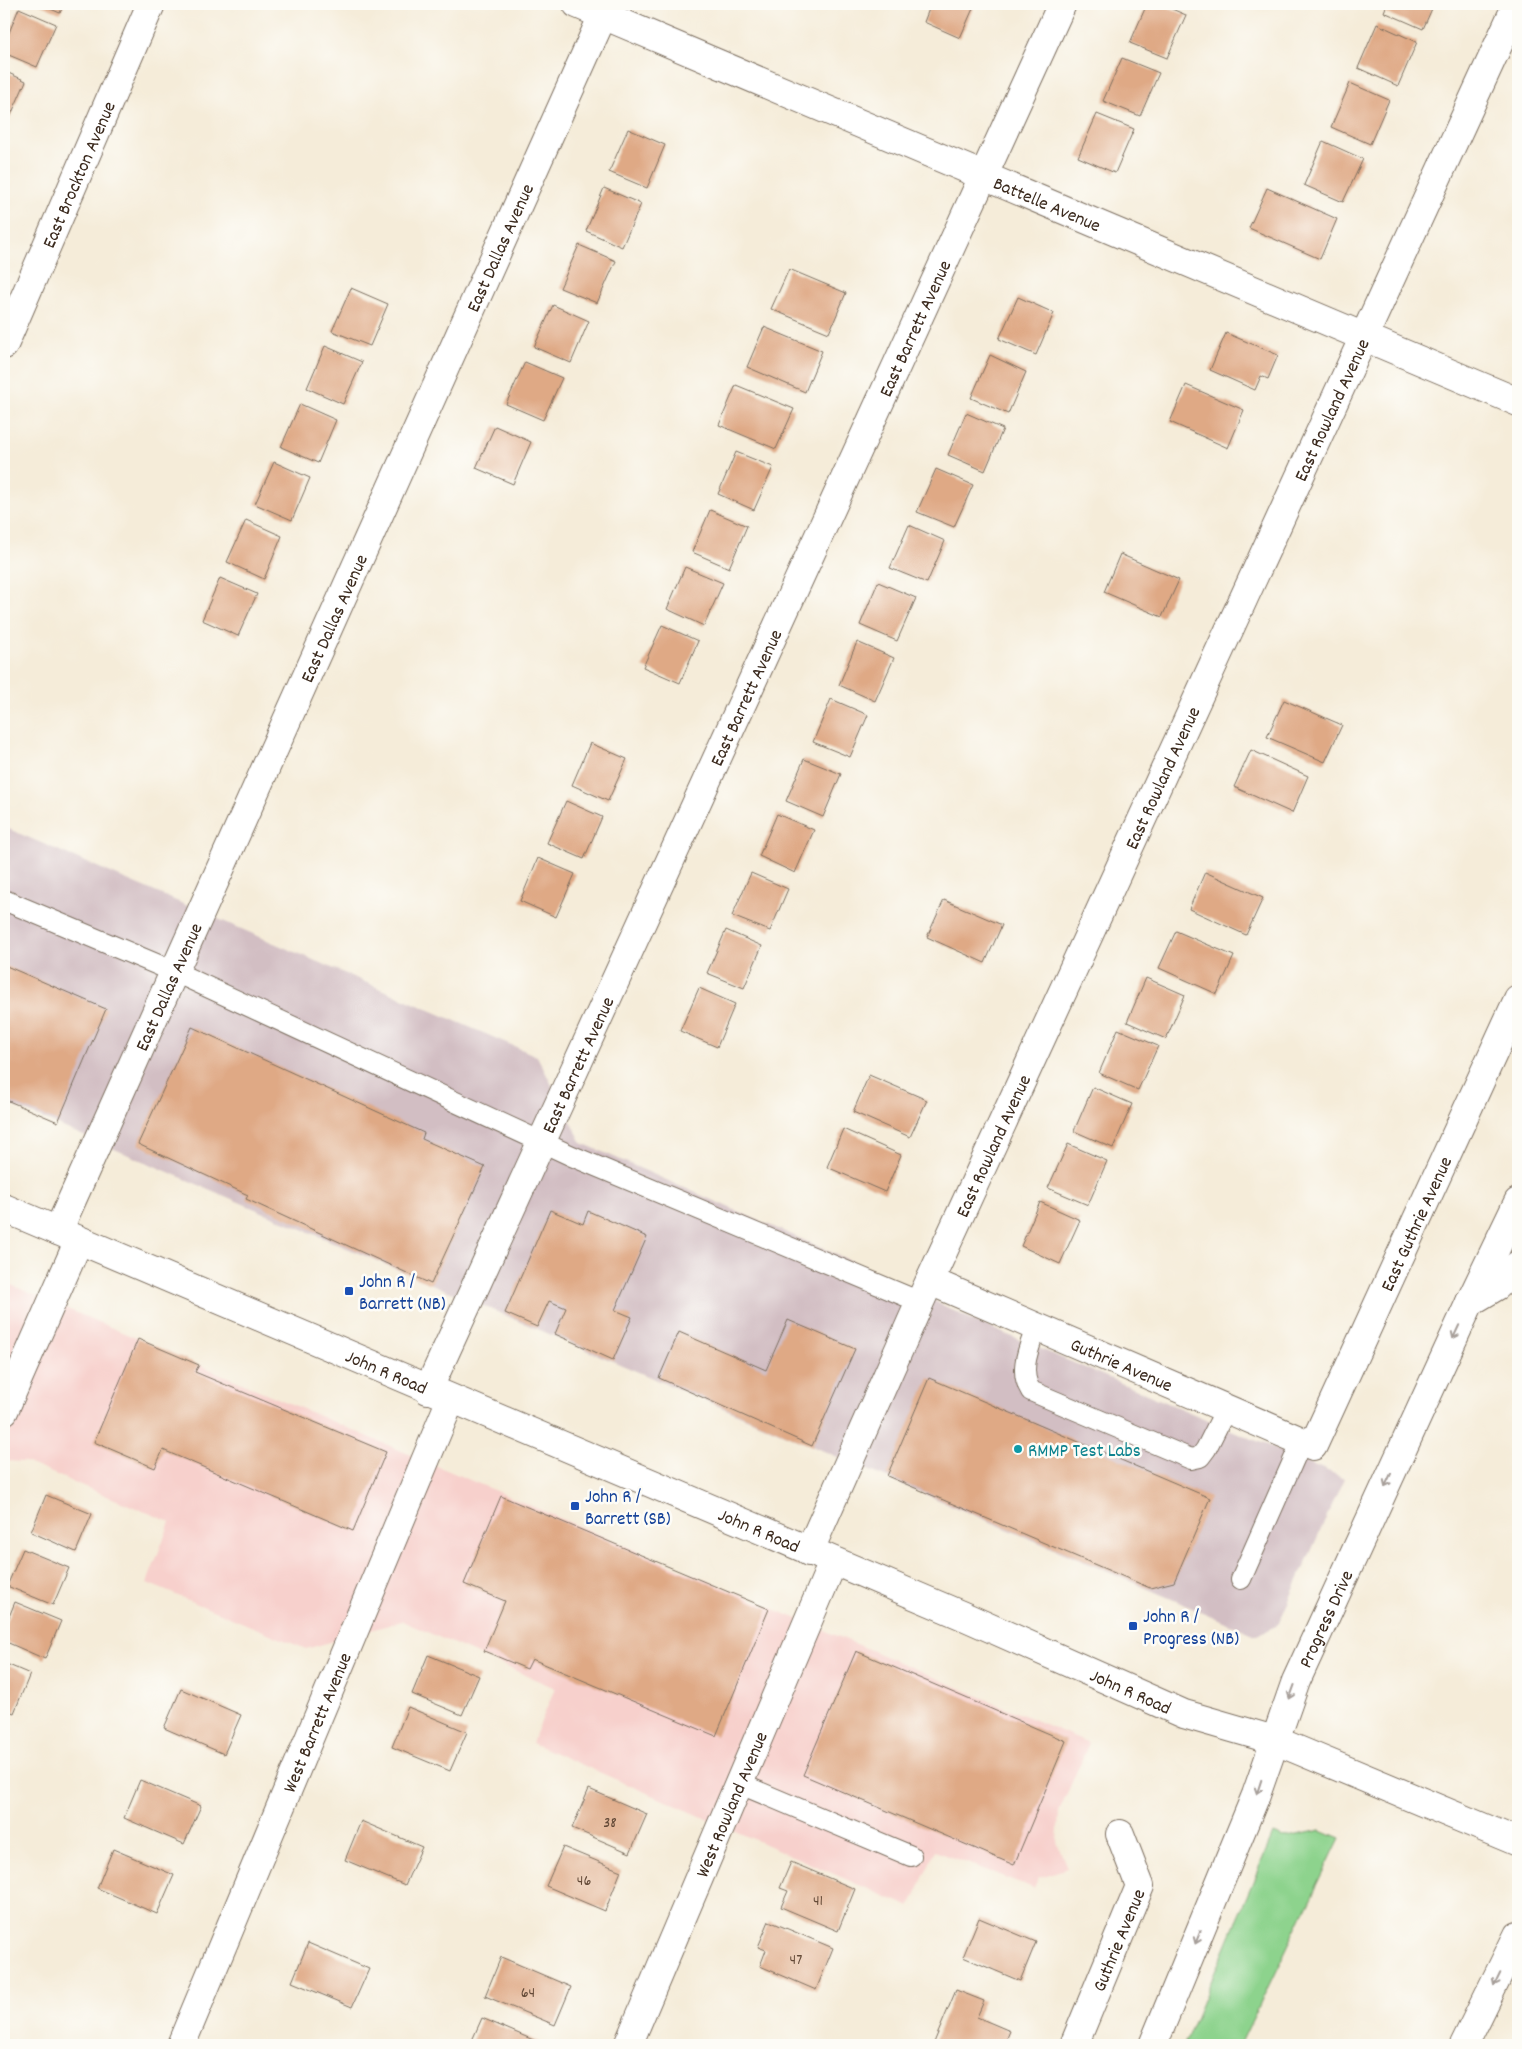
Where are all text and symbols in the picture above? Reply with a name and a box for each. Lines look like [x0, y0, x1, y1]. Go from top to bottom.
street label: East Brockton Avenue [37, 98, 124, 253]
street label: Battelle Avenue [988, 172, 1104, 241]
street label: East Dallas Avenue [462, 180, 543, 317]
street label: East Barrett Avenue [874, 256, 960, 402]
street label: East Rowland Avenue [1289, 335, 1378, 487]
street label: East Dallas Avenue [296, 551, 377, 688]
street label: East Barrett Avenue [705, 626, 791, 771]
street label: East Rowland Avenue [1120, 703, 1209, 855]
street label: East Dallas Avenue [130, 919, 211, 1056]
street label: East Barrett Avenue [537, 993, 623, 1139]
street label: East Rowland Avenue [951, 1071, 1040, 1223]
street label: East Guthrie Avenue [1376, 1153, 1461, 1297]
place label: John R / Barrett (NB) [359, 1270, 446, 1319]
marker: John R / Barrett (NB) [343, 1285, 355, 1297]
one-way arrow [1450, 1324, 1460, 1339]
street label: Guthrie Avenue [1065, 1333, 1176, 1401]
street label: John R Road [340, 1345, 430, 1403]
place label: RMMP Test Labs [1028, 1439, 1141, 1466]
marker: RMMP Test Labs [1012, 1443, 1024, 1455]
one-way arrow [1383, 1472, 1392, 1487]
place label: John R / Barrett (SB) [585, 1485, 671, 1534]
marker: John R / Barrett (SB) [569, 1500, 581, 1512]
street label: John R Road [713, 1503, 803, 1562]
street label: Progress Drive [1294, 1567, 1362, 1673]
place label: John R / Progress (NB) [1143, 1605, 1239, 1654]
marker: John R / Progress (NB) [1127, 1620, 1139, 1632]
street label: West Barrett Avenue [278, 1649, 360, 1798]
street label: John R Road [1085, 1664, 1175, 1724]
one-way arrow [1287, 1683, 1296, 1699]
street label: West Rowland Avenue [691, 1728, 777, 1882]
one-way arrow [1254, 1778, 1263, 1794]
house number: 38 [603, 1812, 617, 1835]
house number: 46 [577, 1870, 591, 1893]
street label: Guthrie Avenue [1088, 1886, 1154, 1996]
house number: 41 [813, 1890, 823, 1913]
one-way arrow [1192, 1929, 1202, 1944]
house number: 47 [790, 1949, 802, 1972]
one-way arrow [1492, 1971, 1501, 1986]
house number: 64 [521, 1982, 535, 2005]

